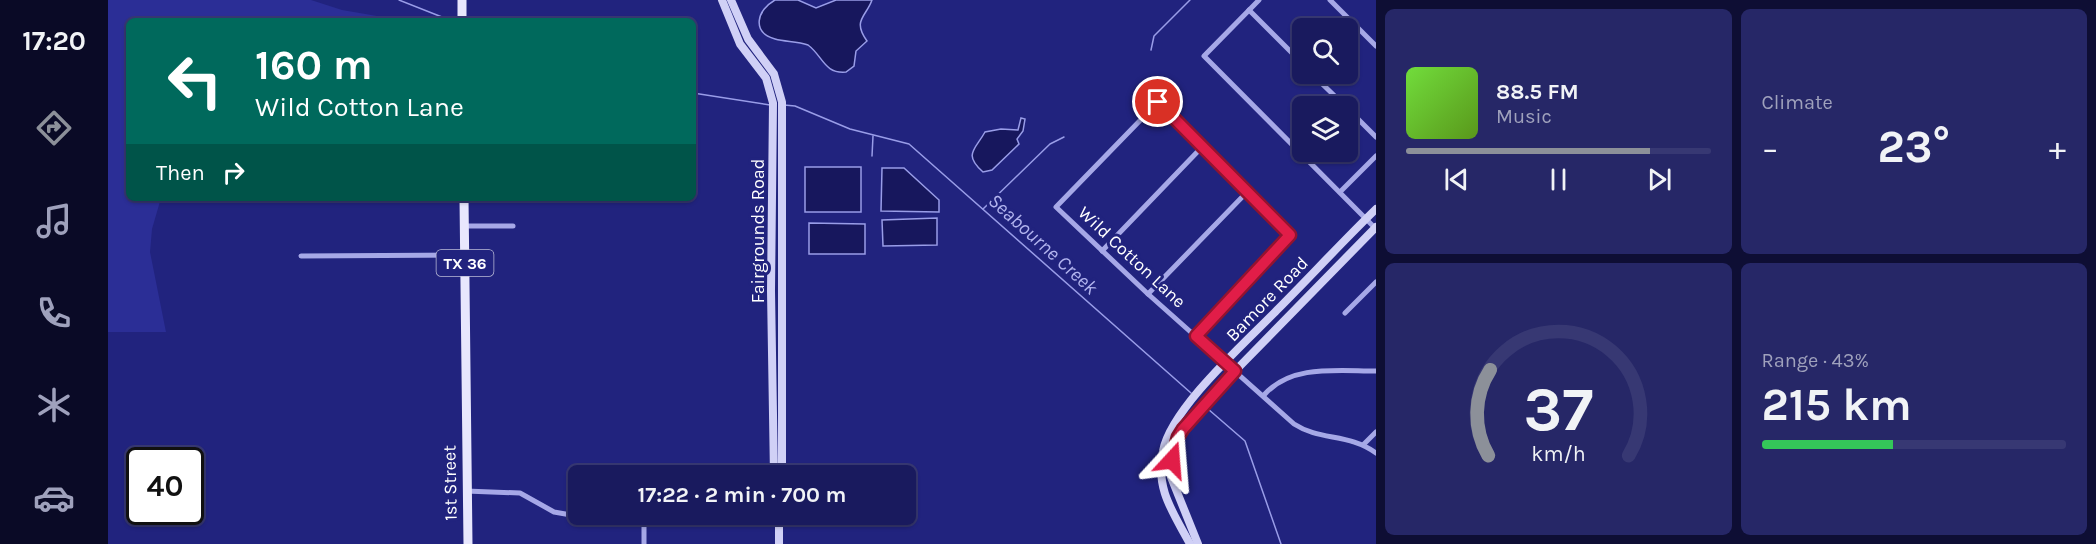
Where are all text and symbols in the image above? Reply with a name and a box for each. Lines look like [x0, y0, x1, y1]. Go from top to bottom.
map controls [1292, 18, 1358, 162]
button: search [1292, 18, 1358, 84]
text: 17:20 [22, 25, 86, 57]
text: 160 m [255, 40, 373, 90]
icon: left [156, 42, 234, 120]
pin [1132, 76, 1183, 127]
text: 88.5 FM [1496, 79, 1579, 105]
icon: arrive [1141, 85, 1174, 118]
text: Wild Cotton Lane [255, 91, 464, 123]
text: Climate [1762, 91, 1833, 114]
button: layers [1292, 96, 1358, 162]
text: Music [1496, 105, 1552, 128]
icon: directions [33, 107, 75, 149]
text: 23° [1877, 121, 1950, 173]
text: − [1762, 129, 1779, 167]
text: + [2049, 129, 2066, 167]
icon: right [217, 156, 250, 189]
street label: Fairgrounds Road [747, 159, 769, 303]
text: Then [156, 160, 205, 186]
icon: previous [1440, 163, 1473, 196]
icon: pause [1542, 163, 1575, 196]
icon: next [1643, 163, 1676, 196]
water label: Seabourne Creek [984, 189, 1103, 300]
icon: music [33, 200, 75, 242]
street label: Wild Cotton Lane [1074, 201, 1190, 313]
road number: TX 36 [436, 250, 494, 276]
street label: Bamore Road [1221, 252, 1313, 346]
icon: phone [33, 292, 75, 334]
text: Range · 43% [1762, 349, 1869, 372]
text: 37 [1523, 373, 1593, 446]
text: 215 km [1762, 379, 1912, 431]
icon: climate [33, 384, 75, 426]
position arrow [1140, 428, 1204, 492]
text: km/h [1531, 441, 1585, 466]
street label: 1st Street [438, 445, 462, 521]
speed limit sign: 40 [126, 447, 204, 525]
icon: car [33, 477, 75, 519]
text: 17:22 · 2 min · 700 m [638, 482, 846, 508]

